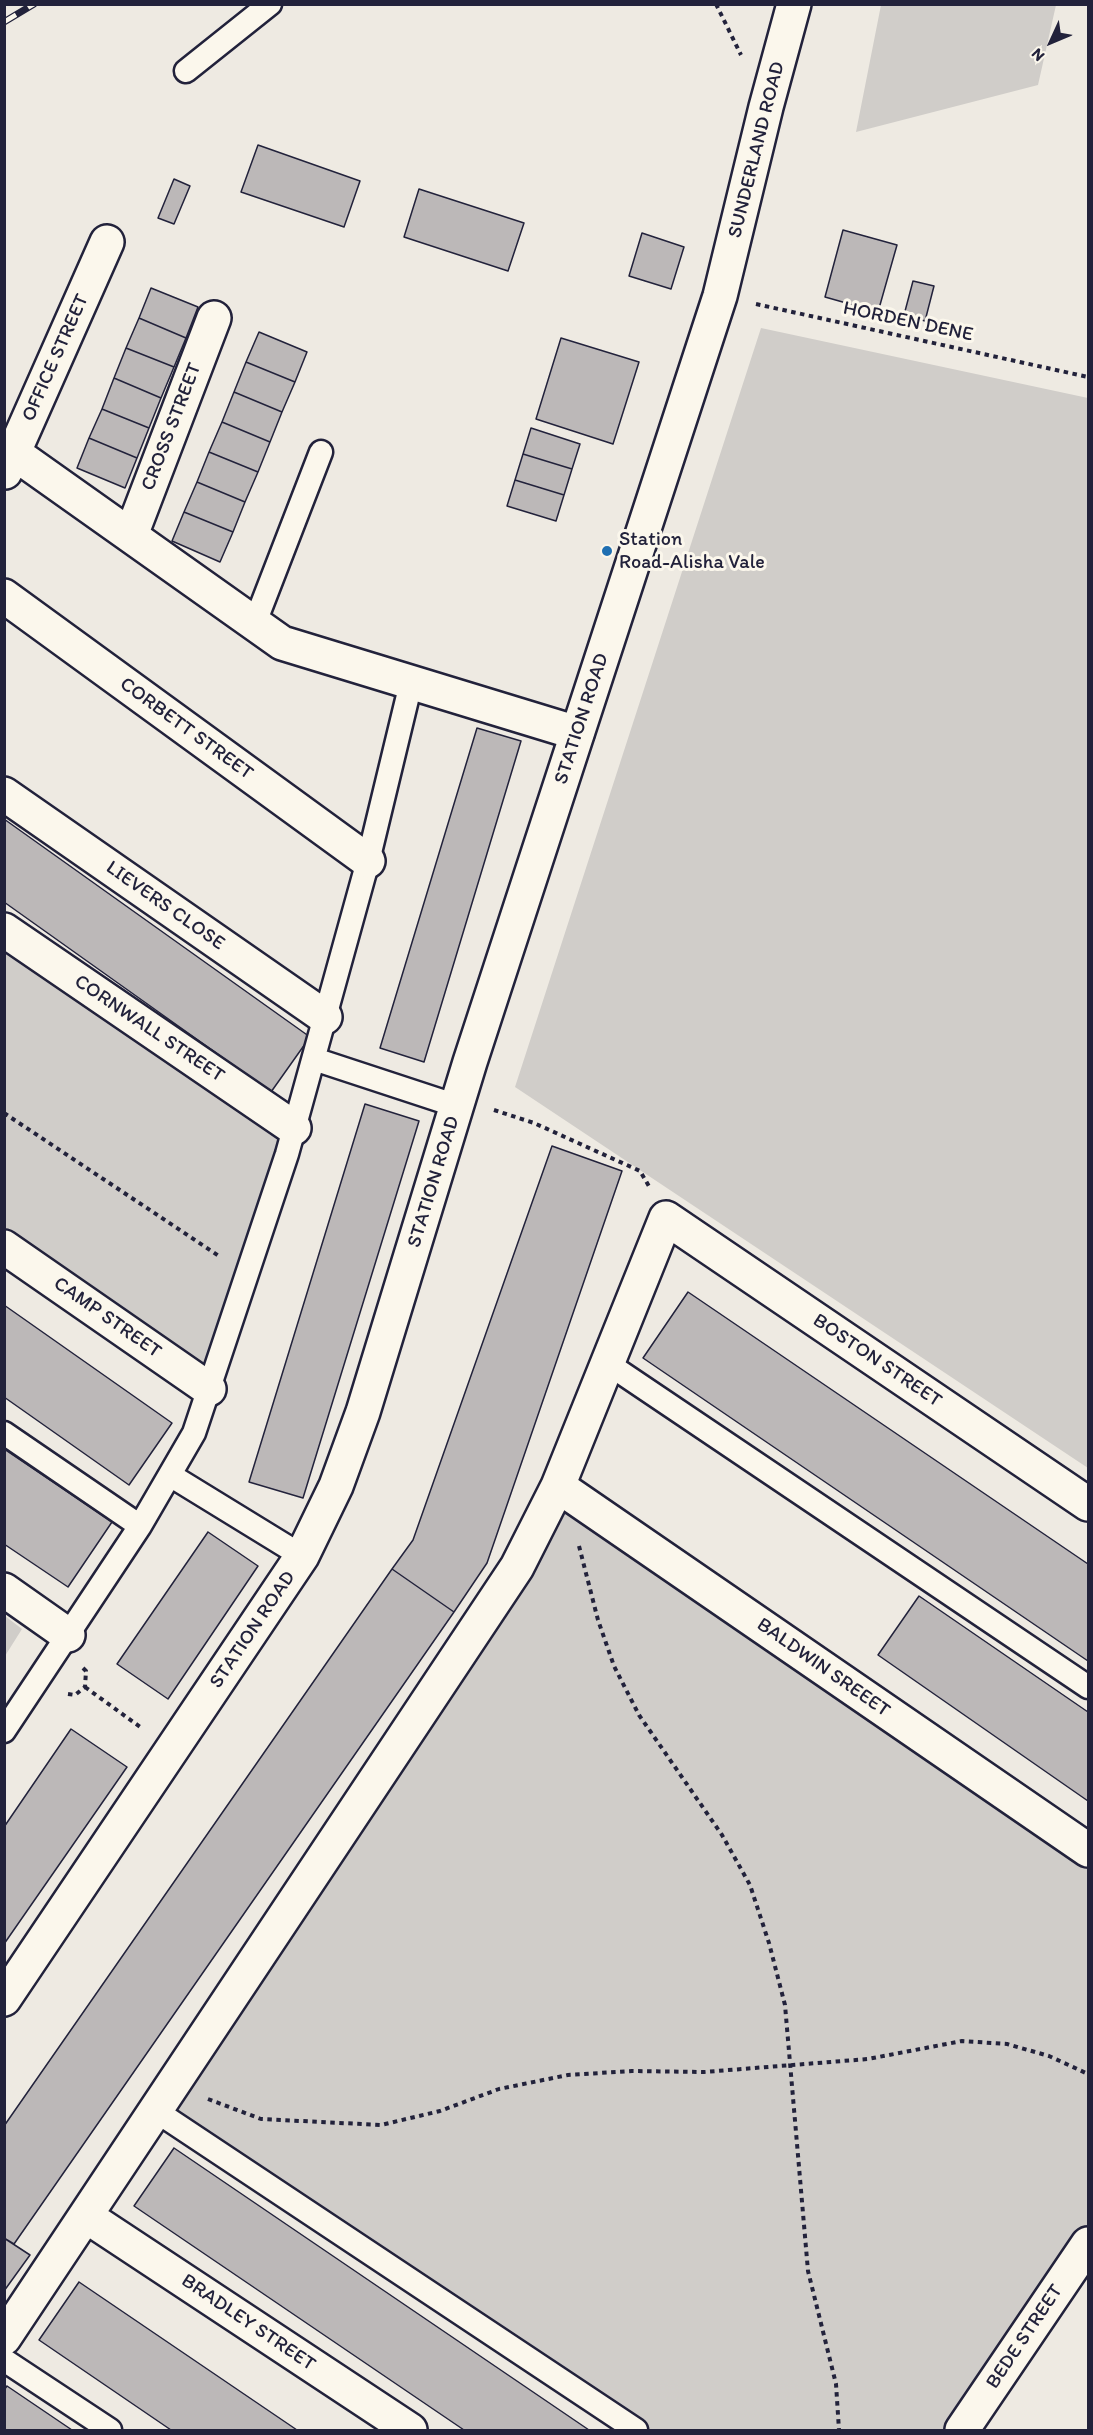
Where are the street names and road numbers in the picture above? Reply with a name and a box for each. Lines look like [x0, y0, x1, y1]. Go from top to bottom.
street label: SUNDERLAND ROAD [724, 59, 790, 241]
street label: OFFICE STREET [17, 291, 95, 425]
street label: HORDEN DENE [841, 297, 975, 347]
street label: CROSS STREET [137, 360, 207, 494]
street label: STATION ROAD [550, 651, 614, 787]
street label: CORBETT STREET [115, 672, 257, 786]
street label: LIEVERS CLOSE [101, 856, 229, 956]
street label: CORNWALL STREET [69, 970, 229, 1088]
street label: STATION ROAD [403, 1113, 465, 1251]
street label: CAMP STREET [48, 1272, 166, 1364]
street label: BOSTON STREET [808, 1309, 946, 1413]
street label: STATION ROAD [205, 1567, 301, 1693]
street label: BALDWIN SREEET [752, 1613, 894, 1723]
street label: BRADLEY STREET [176, 2269, 320, 2377]
street label: BEDE STREET [981, 2280, 1069, 2394]

